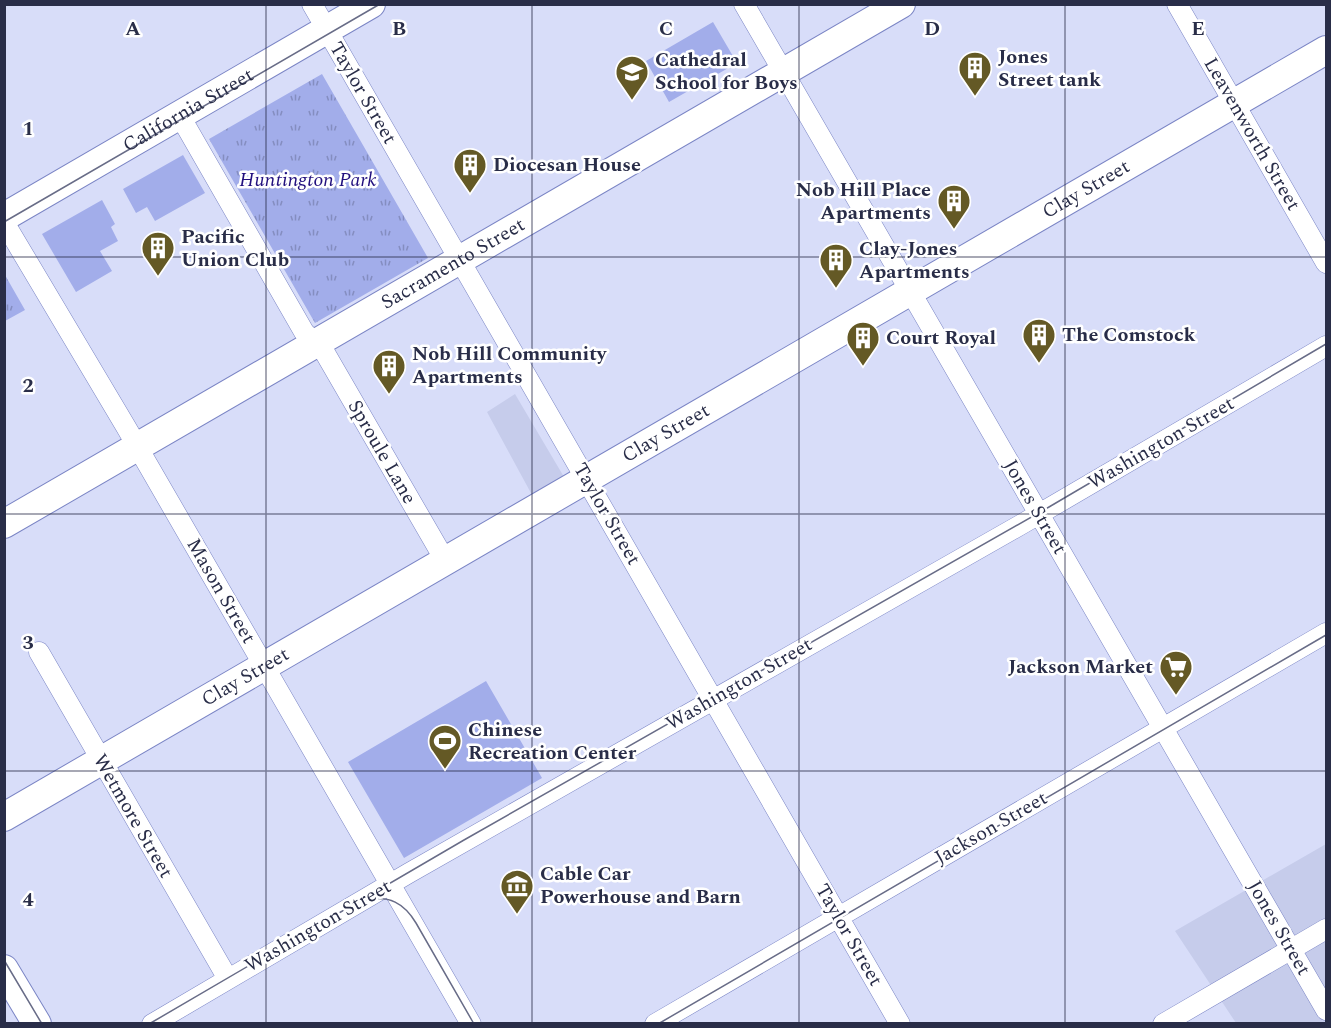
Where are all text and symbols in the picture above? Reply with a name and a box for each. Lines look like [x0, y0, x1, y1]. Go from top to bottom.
text: A [125, 14, 141, 44]
text: B [392, 14, 406, 44]
text: C [659, 14, 673, 44]
text: D [924, 14, 940, 44]
text: E [1191, 14, 1205, 44]
street label: Taylor Street [321, 36, 405, 150]
place label: Jones Street tank [998, 42, 1101, 95]
place label: Cathedral School for Boys [655, 45, 798, 98]
building icon: Jones Street tank [957, 50, 993, 97]
street label: Leavenworth Street [1196, 52, 1308, 216]
school or university icon: Cathedral School for Boys [614, 54, 650, 101]
street label: California Street [117, 60, 259, 160]
text: 1 [22, 114, 34, 144]
building icon: Diocesan House [452, 147, 488, 194]
place label: Diocesan House [493, 150, 641, 180]
street label: Clay Street [1036, 152, 1136, 227]
park label: Huntington Park [239, 165, 377, 195]
place label: Nob Hill Place Apartments [796, 175, 931, 228]
building icon: Nob Hill Place Apartments [936, 183, 972, 230]
street label: Sacramento Street [375, 210, 531, 317]
place label: Pacific Union Club [181, 222, 289, 275]
building icon: Pacific Union Club [140, 230, 176, 277]
place label: Clay-Jones Apartments [859, 234, 970, 287]
building icon: Clay-Jones Apartments [818, 242, 854, 289]
building icon: The Comstock [1021, 317, 1057, 364]
building icon: Court Royal [845, 320, 881, 367]
place label: The Comstock [1062, 320, 1196, 350]
place label: Court Royal [886, 323, 996, 353]
place label: Nob Hill Community Apartments [412, 339, 608, 392]
building icon: Nob Hill Community Apartments [371, 348, 407, 395]
text: 2 [22, 371, 34, 401]
street label: Washington Street [1082, 389, 1240, 497]
street label: Sproule Lane [340, 394, 424, 510]
street label: Clay Street [616, 396, 715, 470]
street label: Jones Street [996, 454, 1074, 560]
street label: Taylor Street [565, 457, 649, 571]
street label: Mason Street [179, 533, 263, 649]
text: 3 [22, 628, 34, 658]
street label: Washington Street [660, 630, 818, 738]
street label: Clay Street [196, 640, 295, 714]
supermarket icon: Jackson Market [1158, 649, 1194, 696]
place label: Jackson Market [1008, 652, 1153, 682]
place label: Chinese Recreation Center [468, 715, 637, 768]
sports icon: Chinese Recreation Center [427, 723, 463, 770]
street label: Wetmore Street [85, 748, 181, 884]
street label: Jackson Street [929, 784, 1053, 872]
place label: Cable Car Powerhouse and Barn [540, 859, 741, 912]
museum icon: Cable Car Powerhouse and Barn [499, 868, 535, 915]
street label: Washington Street [239, 872, 397, 980]
street label: Jones Street [1240, 875, 1318, 981]
street label: Taylor Street [807, 878, 891, 992]
text: 4 [22, 885, 34, 915]

